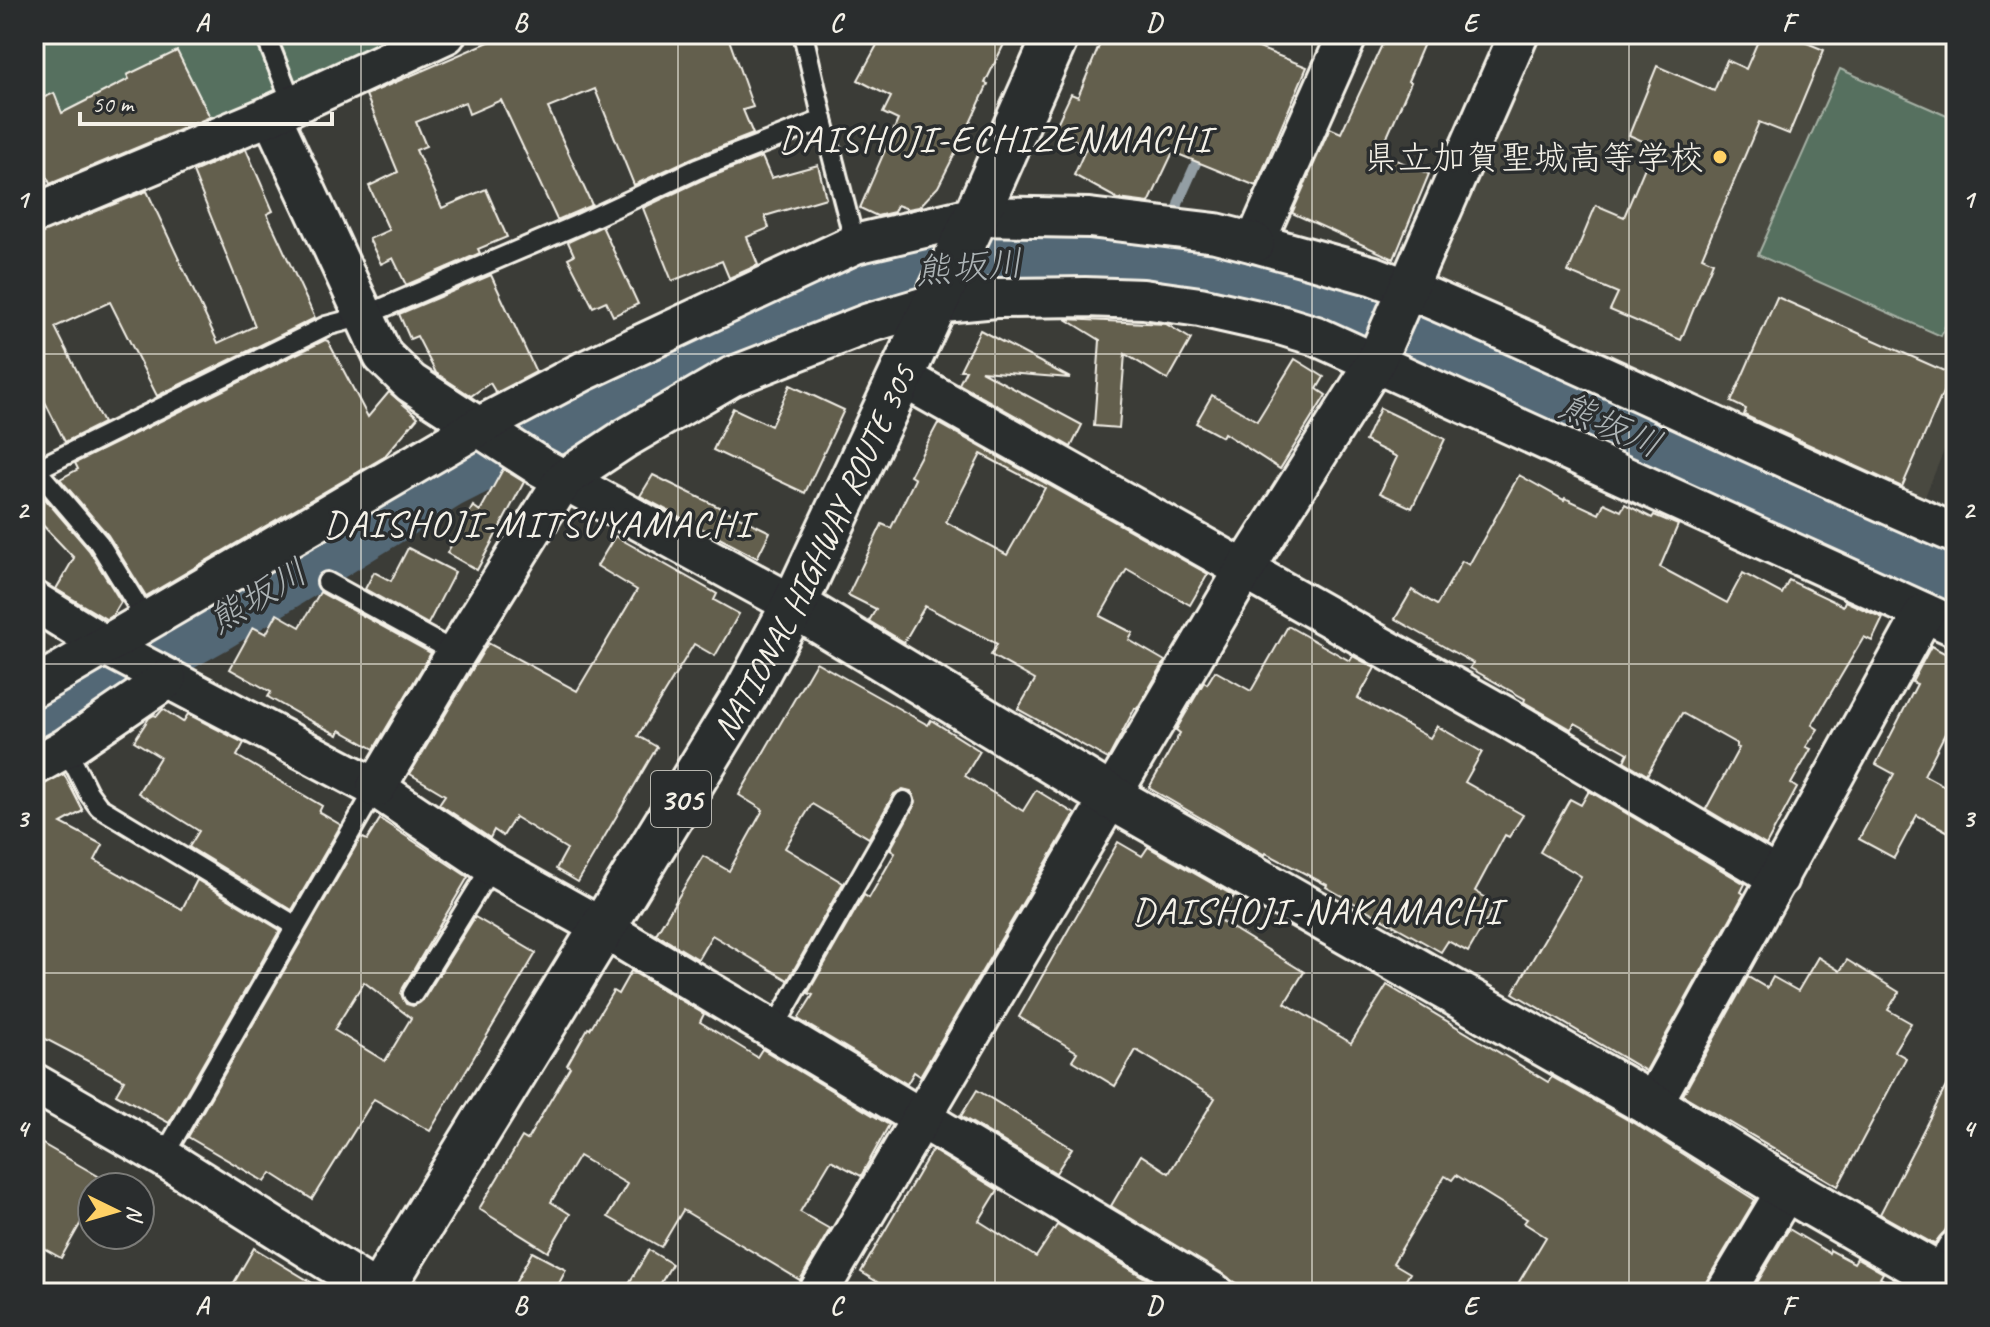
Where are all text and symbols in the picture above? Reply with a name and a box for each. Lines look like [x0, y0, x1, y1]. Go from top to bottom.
text: A [195, 6, 210, 39]
text: B [513, 6, 529, 39]
text: C [830, 6, 846, 39]
text: D [1146, 6, 1164, 39]
text: E [1463, 6, 1481, 39]
text: F [1782, 6, 1800, 39]
scale bar [80, 76, 332, 126]
text: 50 m [92, 89, 135, 119]
district label: DAISHOJI-ECHIZENMACHI [779, 115, 1217, 162]
place label: 県立加賀聖城高等学校 [1364, 136, 1704, 179]
marker: 県立加賀聖城高等学校 [1711, 148, 1729, 166]
text: 1 [16, 183, 31, 216]
text: 1 [1962, 183, 1977, 216]
water label: 熊坂川 [913, 239, 1025, 295]
street label: NATIONAL HIGHWAY ROUTE 305 [702, 356, 926, 747]
water label: 熊坂川 [1552, 382, 1669, 468]
text: 2 [16, 493, 30, 526]
text: 2 [1962, 493, 1976, 526]
district label: DAISHOJI-MITSUYAMACHI [324, 500, 758, 547]
water label: 熊坂川 [199, 548, 316, 643]
road number: 305 [651, 771, 711, 827]
text: 3 [16, 802, 30, 835]
text: 3 [1962, 802, 1976, 835]
district label: DAISHOJI-NAKAMACHI [1132, 887, 1508, 934]
text: 4 [16, 1112, 31, 1145]
text: 4 [1962, 1112, 1977, 1145]
north arrow [76, 1171, 156, 1251]
text: N [120, 1205, 149, 1224]
text: A [195, 1289, 210, 1322]
text: B [513, 1289, 529, 1322]
text: C [830, 1289, 846, 1322]
text: D [1146, 1289, 1164, 1322]
text: E [1463, 1289, 1481, 1322]
text: F [1782, 1289, 1800, 1322]

